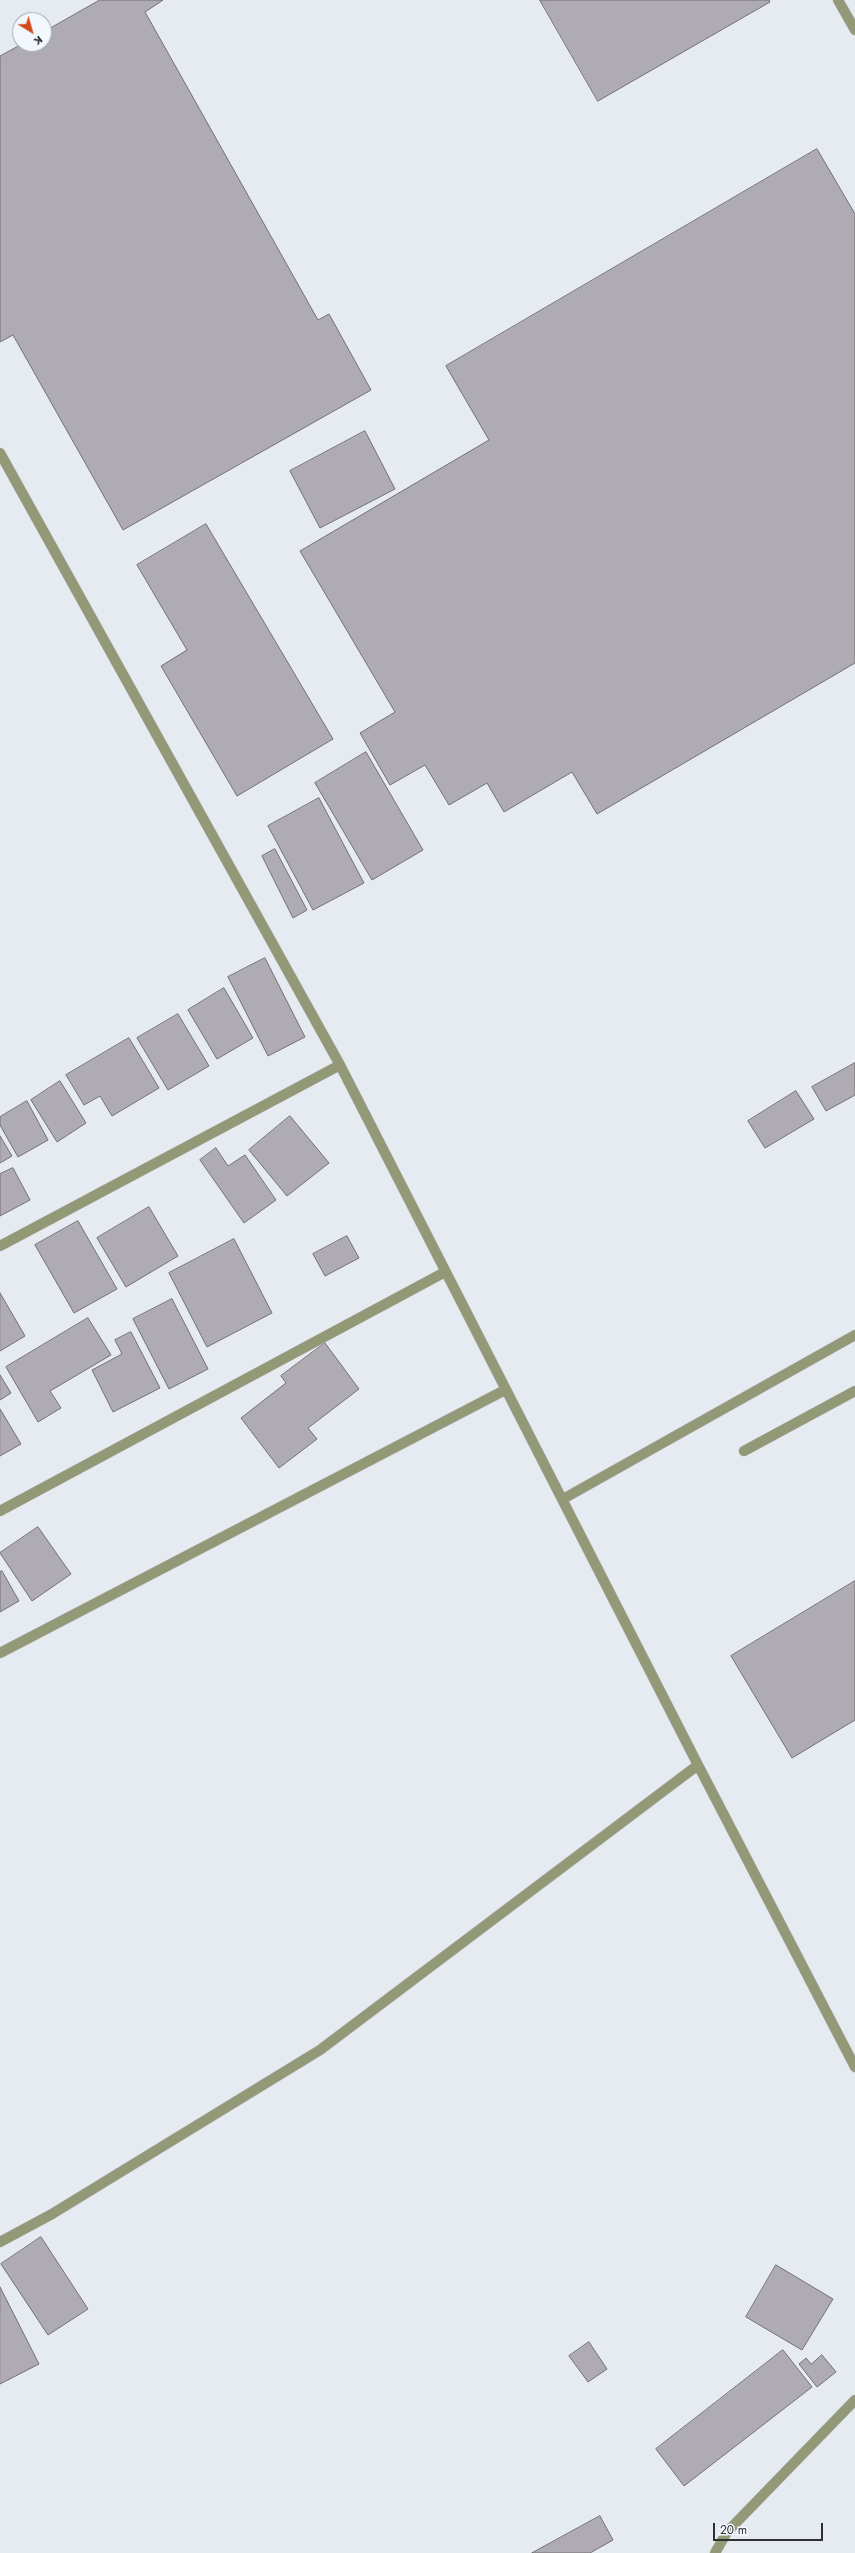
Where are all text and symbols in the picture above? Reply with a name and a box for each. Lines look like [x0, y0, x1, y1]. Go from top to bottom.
north arrow [12, 12, 52, 52]
text: K [31, 32, 47, 49]
scale bar [715, 2515, 825, 2541]
text: 20 m [720, 2521, 747, 2539]

